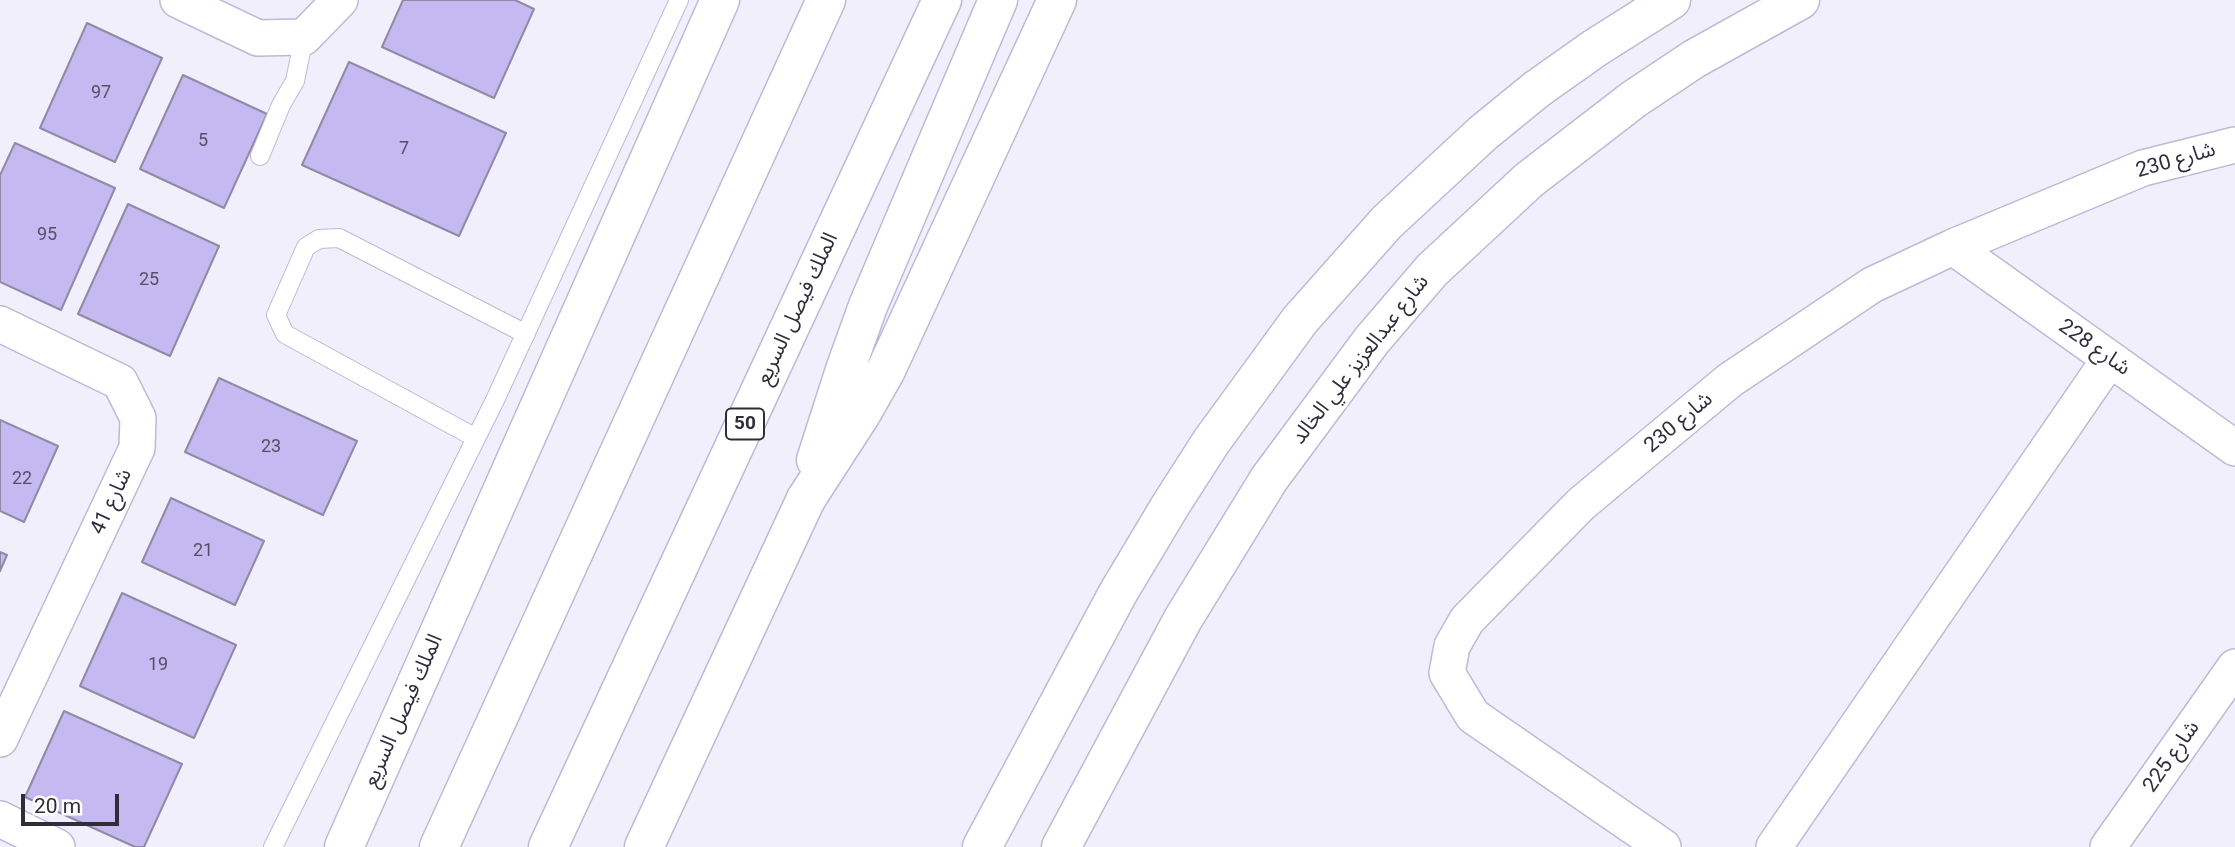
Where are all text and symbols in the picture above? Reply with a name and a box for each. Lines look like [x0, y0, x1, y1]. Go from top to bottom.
house number: 97 [91, 82, 111, 104]
house number: 5 [198, 130, 208, 152]
house number: 7 [399, 138, 409, 160]
street label: شارع 230 [2133, 138, 2219, 184]
house number: 95 [37, 224, 57, 246]
street label: الملك فيصل السريع [752, 229, 844, 389]
house number: 25 [139, 269, 159, 291]
street label: شارع عبدالعزيز علي الخالد [1287, 270, 1435, 450]
street label: شارع 228 [2053, 314, 2135, 382]
street label: شارع 230 [1640, 387, 1718, 459]
road number: 50 [726, 408, 764, 440]
house number: 23 [261, 436, 281, 458]
street label: شارع 41 [86, 465, 138, 539]
house number: 22 [12, 468, 32, 490]
house number: 21 [193, 540, 213, 562]
street label: الملك فيصل السريع [359, 631, 449, 791]
house number: 19 [148, 654, 168, 676]
street label: شارع 225 [2138, 716, 2206, 798]
scale bar [24, 780, 122, 824]
text: 20 m [34, 794, 81, 818]

